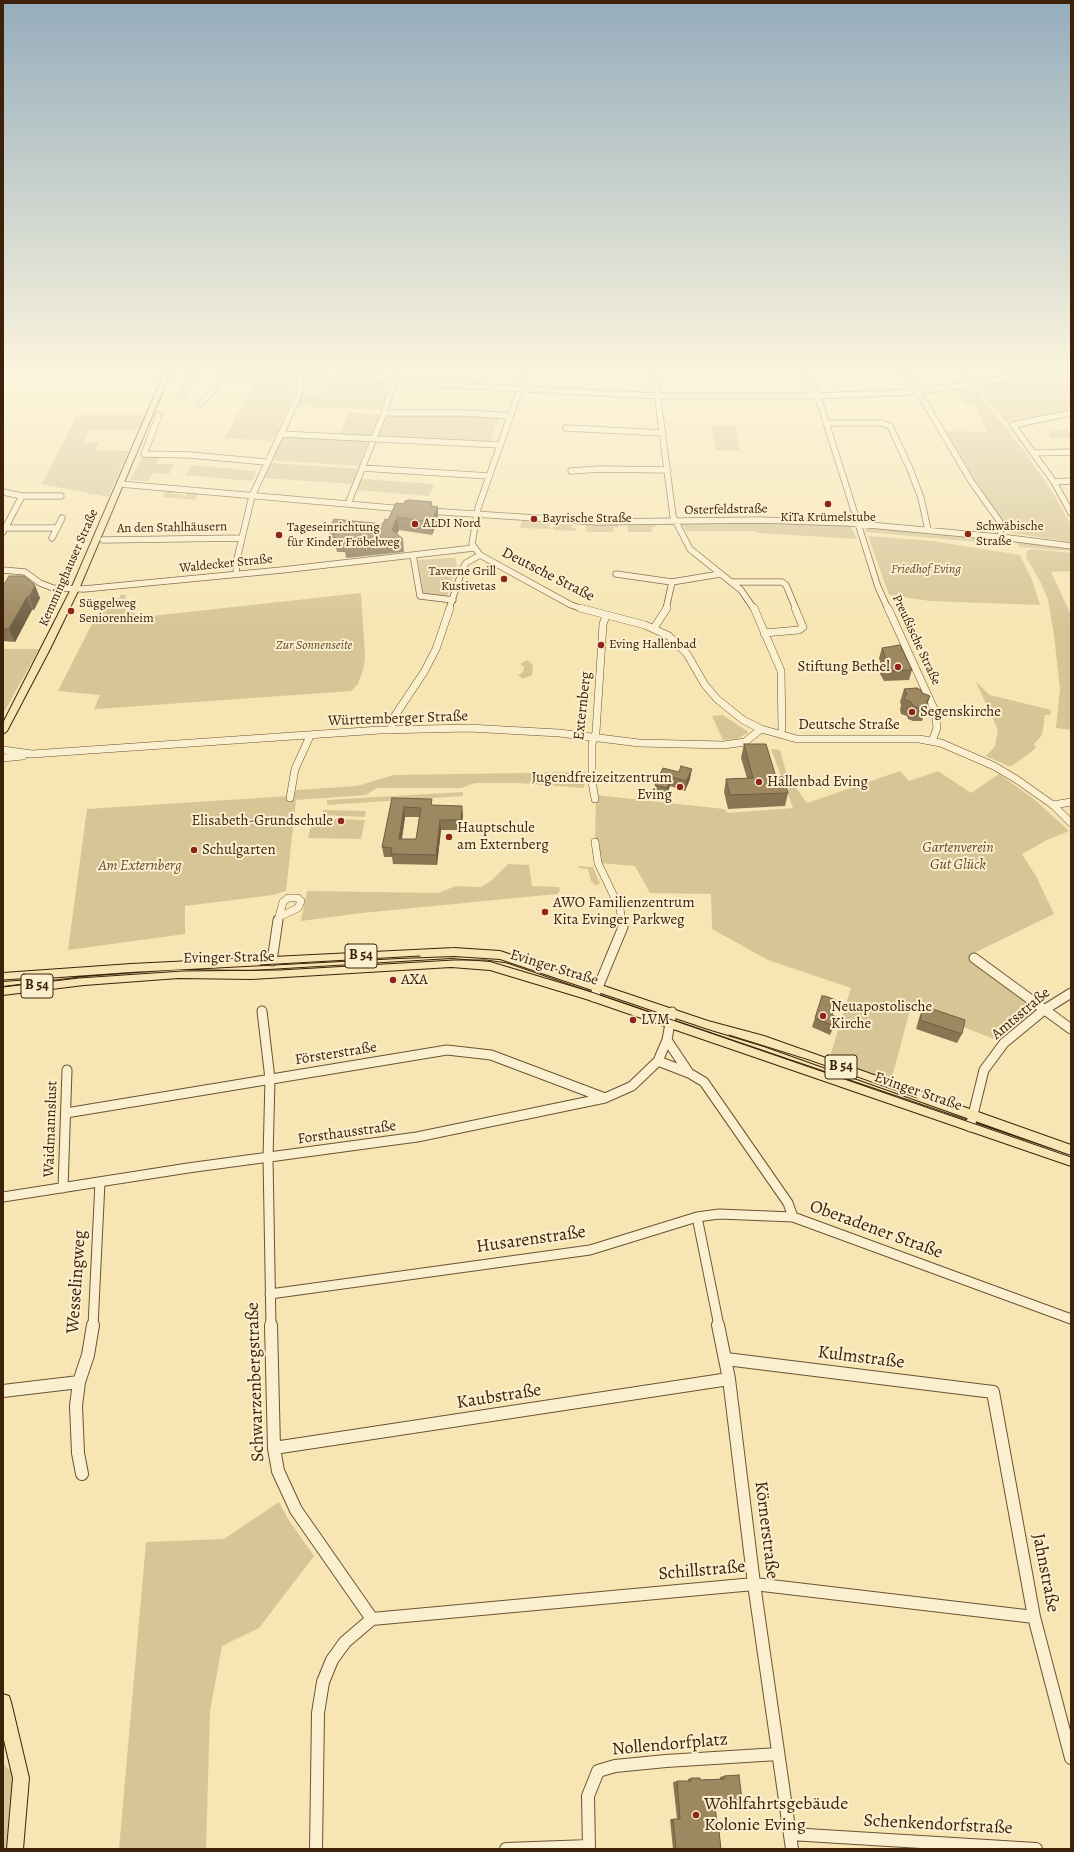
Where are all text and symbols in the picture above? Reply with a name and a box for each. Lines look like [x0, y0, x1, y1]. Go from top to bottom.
marker: KiTa Krümelstube [823, 499, 833, 509]
street label: Osterfeldstraße [684, 501, 768, 519]
street label: Kemminghauser Straße [36, 507, 102, 629]
place label: KiTa Krümelstube [780, 510, 876, 526]
place label: Bayrische Straße [542, 511, 632, 527]
marker: Bayrische Straße [529, 514, 539, 524]
place label: ALDI Nord [423, 516, 481, 532]
street label: An den Stahlhäusern [117, 519, 227, 537]
marker: ALDI Nord [410, 519, 420, 529]
place label: Schwäbische Straße [976, 519, 1044, 550]
place label: Tageseinrichtung für Kinder Fröbelweg [287, 520, 400, 551]
marker: Schwäbische Straße [963, 529, 973, 539]
marker: Tageseinrichtung für Kinder Fröbelweg [274, 530, 284, 540]
street label: Deutsche Straße [499, 544, 597, 606]
street label: Waldecker Straße [179, 551, 273, 577]
park label: Friedhof Eving [891, 562, 961, 578]
place label: Taverne Grill Kustivetas [428, 564, 496, 595]
marker: Taverne Grill Kustivetas [499, 574, 509, 584]
street label: Preußische Straße [888, 592, 944, 688]
place label: Süggelweg Seniorenheim [79, 596, 154, 627]
marker: Süggelweg Seniorenheim [66, 606, 76, 616]
place label: Eving Hallenbad [609, 637, 696, 653]
park label: Zur Sonnenseite [276, 638, 352, 654]
marker: Eving Hallenbad [596, 640, 606, 650]
place label: Stiftung Bethel [797, 658, 890, 676]
marker: Stiftung Bethel [893, 662, 903, 672]
street label: Externberg [570, 671, 596, 741]
place label: Segenskirche [920, 703, 1001, 721]
marker: Segenskirche [907, 707, 917, 717]
street label: Württemberger Straße [328, 708, 468, 730]
street label: Deutsche Straße [798, 716, 900, 734]
place label: Jugendfreizeitzentrum Eving [531, 769, 672, 804]
place label: Hallenbad Eving [767, 773, 868, 791]
marker: Hallenbad Eving [754, 777, 764, 787]
marker: Jugendfreizeitzentrum Eving [675, 782, 685, 792]
place label: Elisabeth-Grundschule [191, 812, 333, 830]
marker: Elisabeth-Grundschule [336, 816, 346, 826]
place label: Hauptschule am Externberg [457, 819, 549, 854]
marker: Hauptschule am Externberg [444, 832, 454, 842]
park label: Gartenverein Gut Glück [922, 839, 994, 874]
place label: Schulgarten [202, 841, 276, 859]
marker: Schulgarten [189, 845, 199, 855]
park label: Am Externberg [98, 857, 182, 875]
place label: AWO Familienzentrum Kita Evinger Parkweg [553, 894, 695, 929]
marker: AWO Familienzentrum Kita Evinger Parkweg [540, 907, 550, 917]
road number: B 54 [345, 944, 377, 968]
street label: Evinger Straße [508, 946, 600, 990]
street label: Evinger Straße [183, 948, 275, 968]
place label: AXA [401, 971, 428, 989]
road number: B 54 [21, 974, 53, 998]
marker: AXA [388, 975, 398, 985]
street label: Amtsstraße [988, 984, 1054, 1044]
place label: Neuapostolische Kirche [831, 998, 932, 1033]
place label: LVM [641, 1011, 670, 1029]
marker: Neuapostolische Kirche [818, 1011, 828, 1021]
marker: LVM [628, 1015, 638, 1025]
street label: Försterstraße [294, 1039, 378, 1069]
road number: B 54 [825, 1055, 857, 1079]
street label: Evinger Straße [872, 1069, 964, 1115]
street label: Waidmannslust [40, 1080, 62, 1178]
street label: Forsthausstraße [296, 1117, 398, 1149]
street label: Oberadener Straße [806, 1196, 946, 1264]
street label: Husarenstraße [475, 1222, 587, 1258]
street label: Wesselingweg [63, 1230, 91, 1334]
street label: Schwarzenbergstraße [242, 1302, 270, 1462]
street label: Kulmstraße [816, 1342, 906, 1374]
street label: Kaubstraße [455, 1380, 543, 1414]
street label: Körnerstraße [749, 1480, 783, 1580]
street label: Jahnstraße [1027, 1532, 1063, 1614]
street label: Schillstraße [658, 1556, 746, 1586]
street label: Nollendorfplatz [611, 1729, 729, 1761]
place label: Wohlfahrtsgebäude Kolonie Eving [704, 1794, 848, 1836]
marker: Wohlfahrtsgebäude Kolonie Eving [691, 1810, 701, 1820]
street label: Schenkendorfstraße [863, 1810, 1013, 1840]

